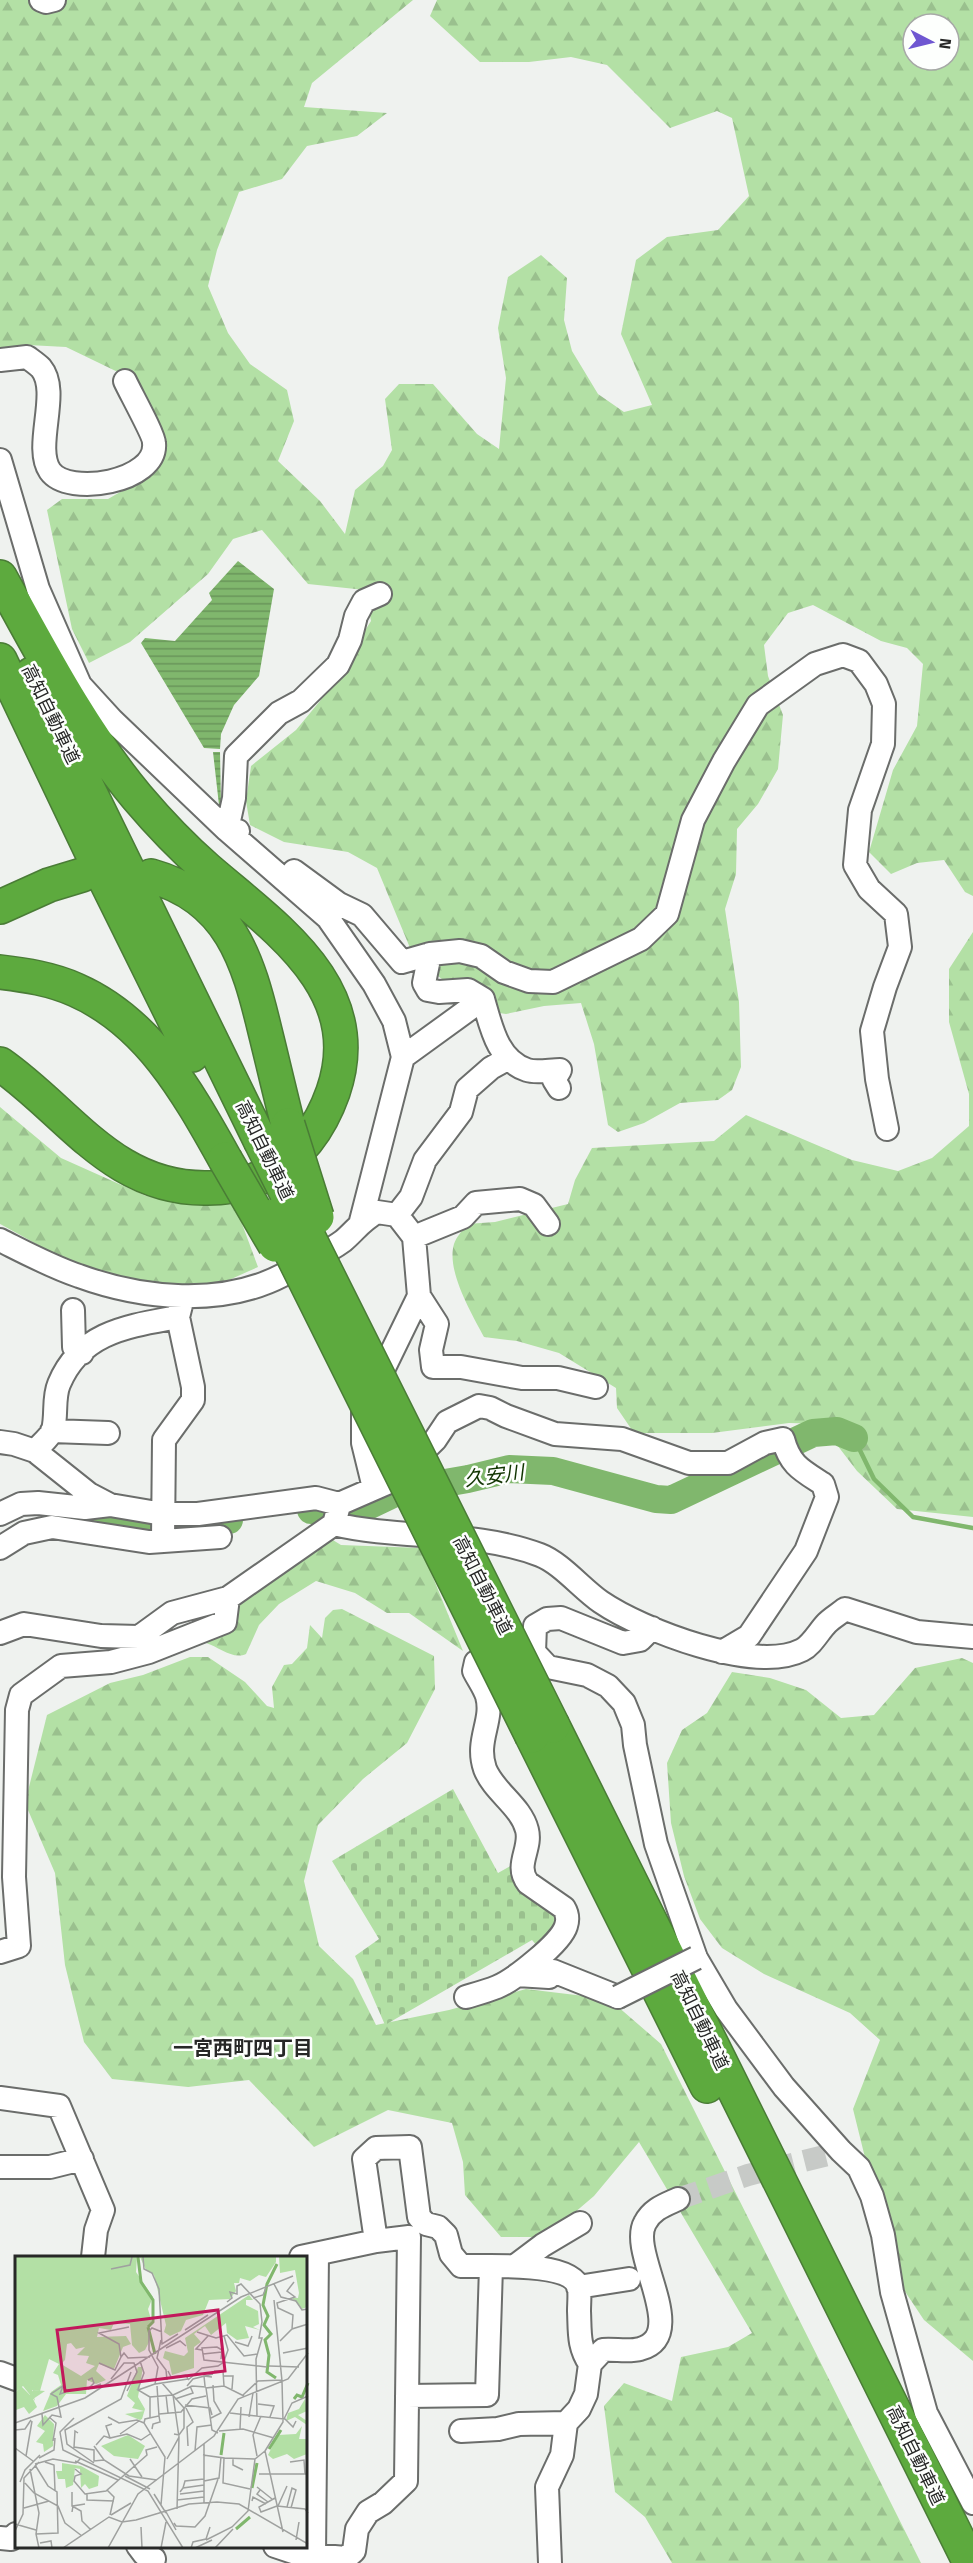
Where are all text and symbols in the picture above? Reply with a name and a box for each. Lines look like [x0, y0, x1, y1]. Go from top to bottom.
north arrow [901, 12, 961, 72]
text: N [933, 37, 958, 51]
street label: 高知自動車道 [15, 660, 87, 768]
street label: 高知自動車道 [229, 1096, 301, 1204]
water label: 久安川 [462, 1456, 528, 1494]
street label: 高知自動車道 [446, 1531, 520, 1639]
street label: 高知自動車道 [664, 1966, 736, 2074]
district label: 一宮西町四丁目 [173, 2032, 313, 2063]
inset map [15, 2256, 308, 2548]
street label: 高知自動車道 [880, 2401, 952, 2509]

